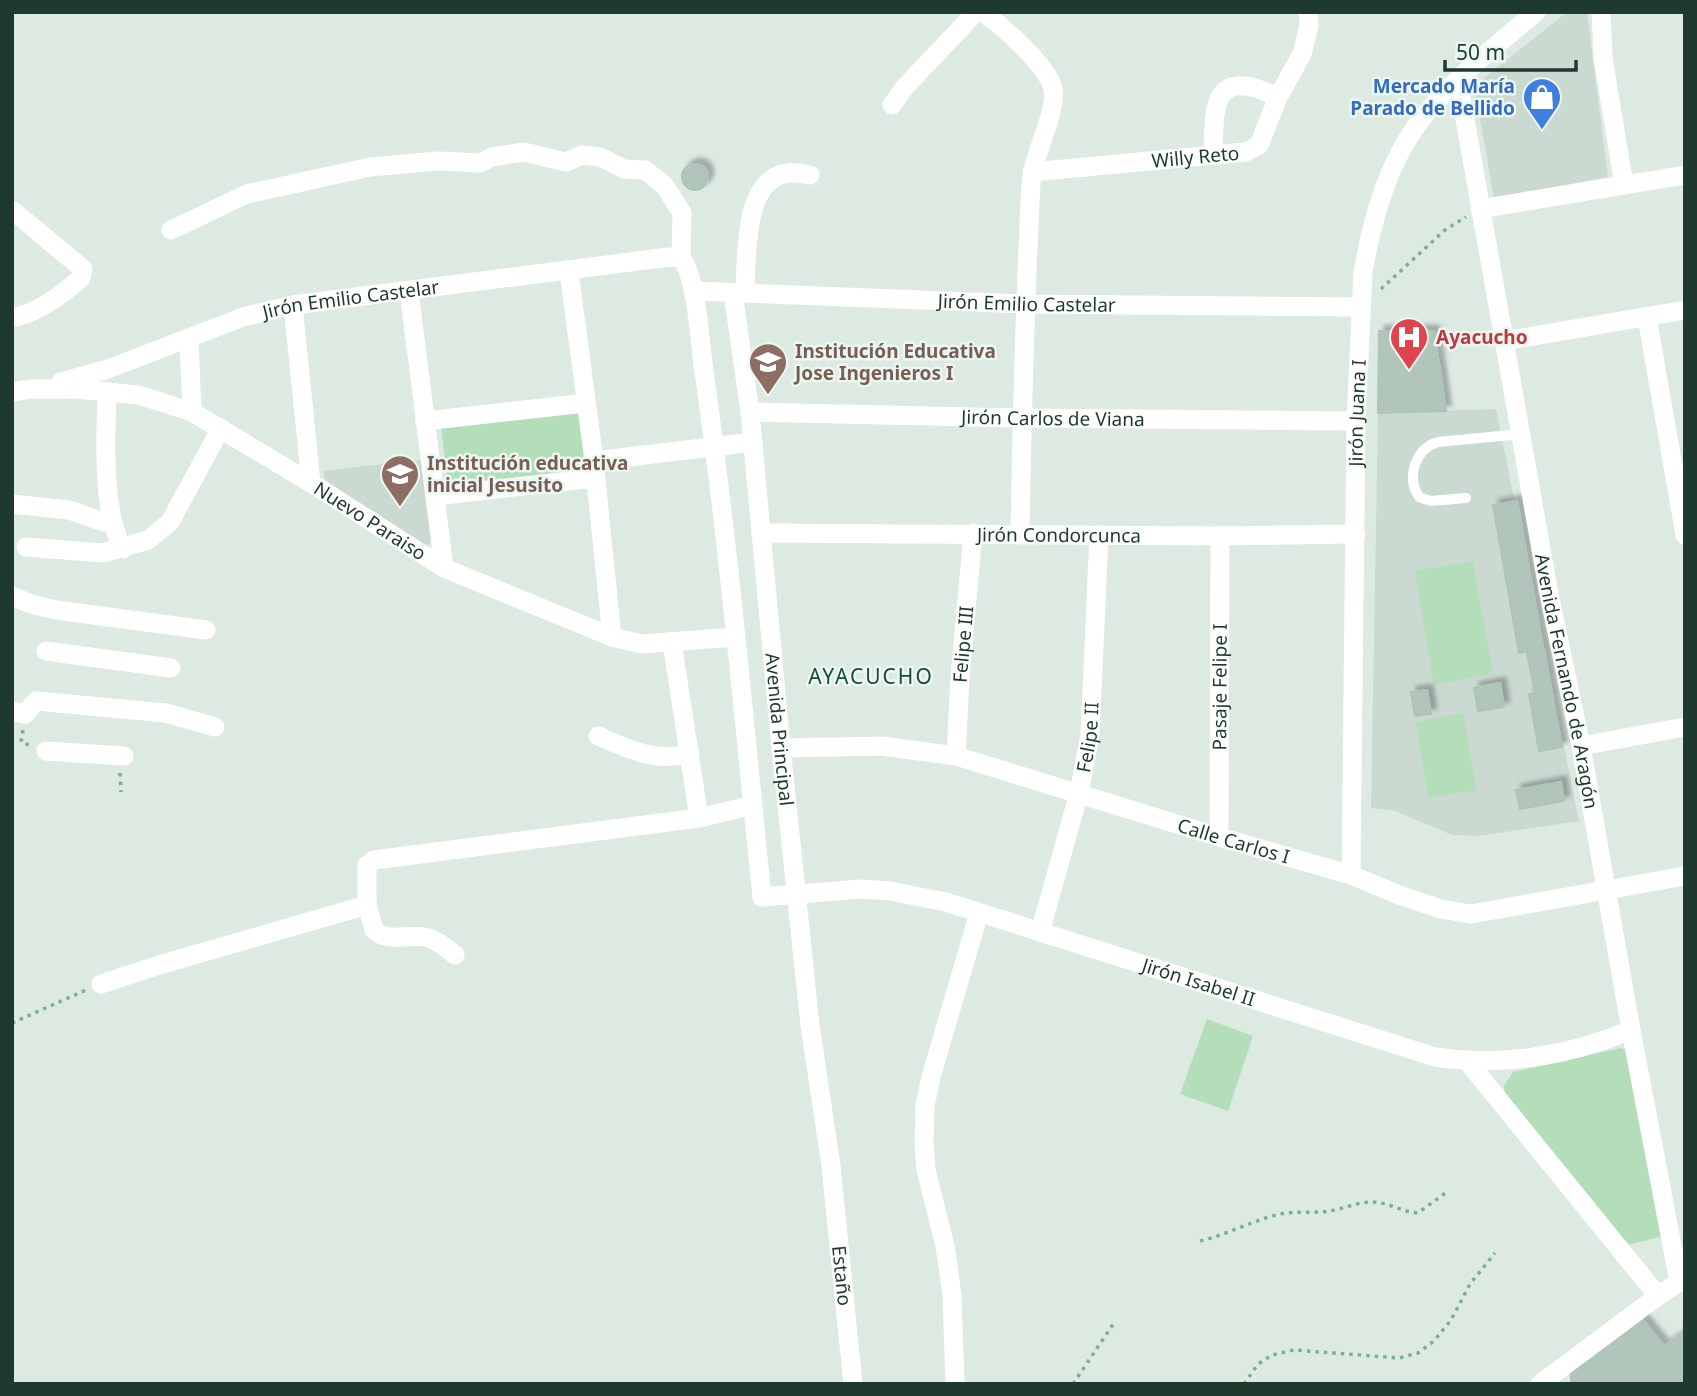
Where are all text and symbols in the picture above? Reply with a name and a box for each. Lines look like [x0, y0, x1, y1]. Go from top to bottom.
scale bar [1445, 28, 1576, 72]
text: 50 m [1456, 38, 1505, 66]
place label: Mercado María Parado de Bellido [1350, 73, 1515, 121]
shop icon: Mercado María Parado de Bellido [1521, 76, 1563, 131]
street label: Willy Reto [1150, 140, 1240, 174]
street label: Jirón Emilio Castelar [258, 273, 441, 325]
street label: Jirón Emilio Castelar [935, 288, 1116, 318]
hospital icon: Ayacucho [1388, 316, 1430, 371]
place label: Ayacucho [1436, 324, 1528, 350]
place label: Institución Educativa Jose Ingenieros I [793, 338, 996, 386]
school or university icon: Institución Educativa Jose Ingenieros I [747, 341, 789, 396]
street label: Jirón Juana I [1342, 359, 1372, 469]
street label: Jirón Carlos de Viana [959, 404, 1145, 432]
place label: Institución educativa inicial Jesusito [427, 450, 629, 498]
school or university icon: Institución educativa inicial Jesusito [379, 453, 421, 508]
street label: Nuevo Paraiso [309, 475, 431, 566]
street label: Jirón Condorcunca [975, 521, 1141, 548]
street label: Avenida Fernando de Aragón [1529, 551, 1605, 811]
street label: Felipe III [947, 605, 979, 683]
street label: Pasaje Felipe I [1206, 624, 1233, 750]
street label: Avenida Principal [759, 652, 800, 807]
district label: AYACUCHO [808, 662, 934, 690]
street label: Felipe II [1070, 702, 1104, 774]
street label: Calle Carlos I [1174, 812, 1293, 870]
street label: Jirón Isabel II [1137, 951, 1258, 1012]
street label: Estaño [826, 1244, 858, 1307]

